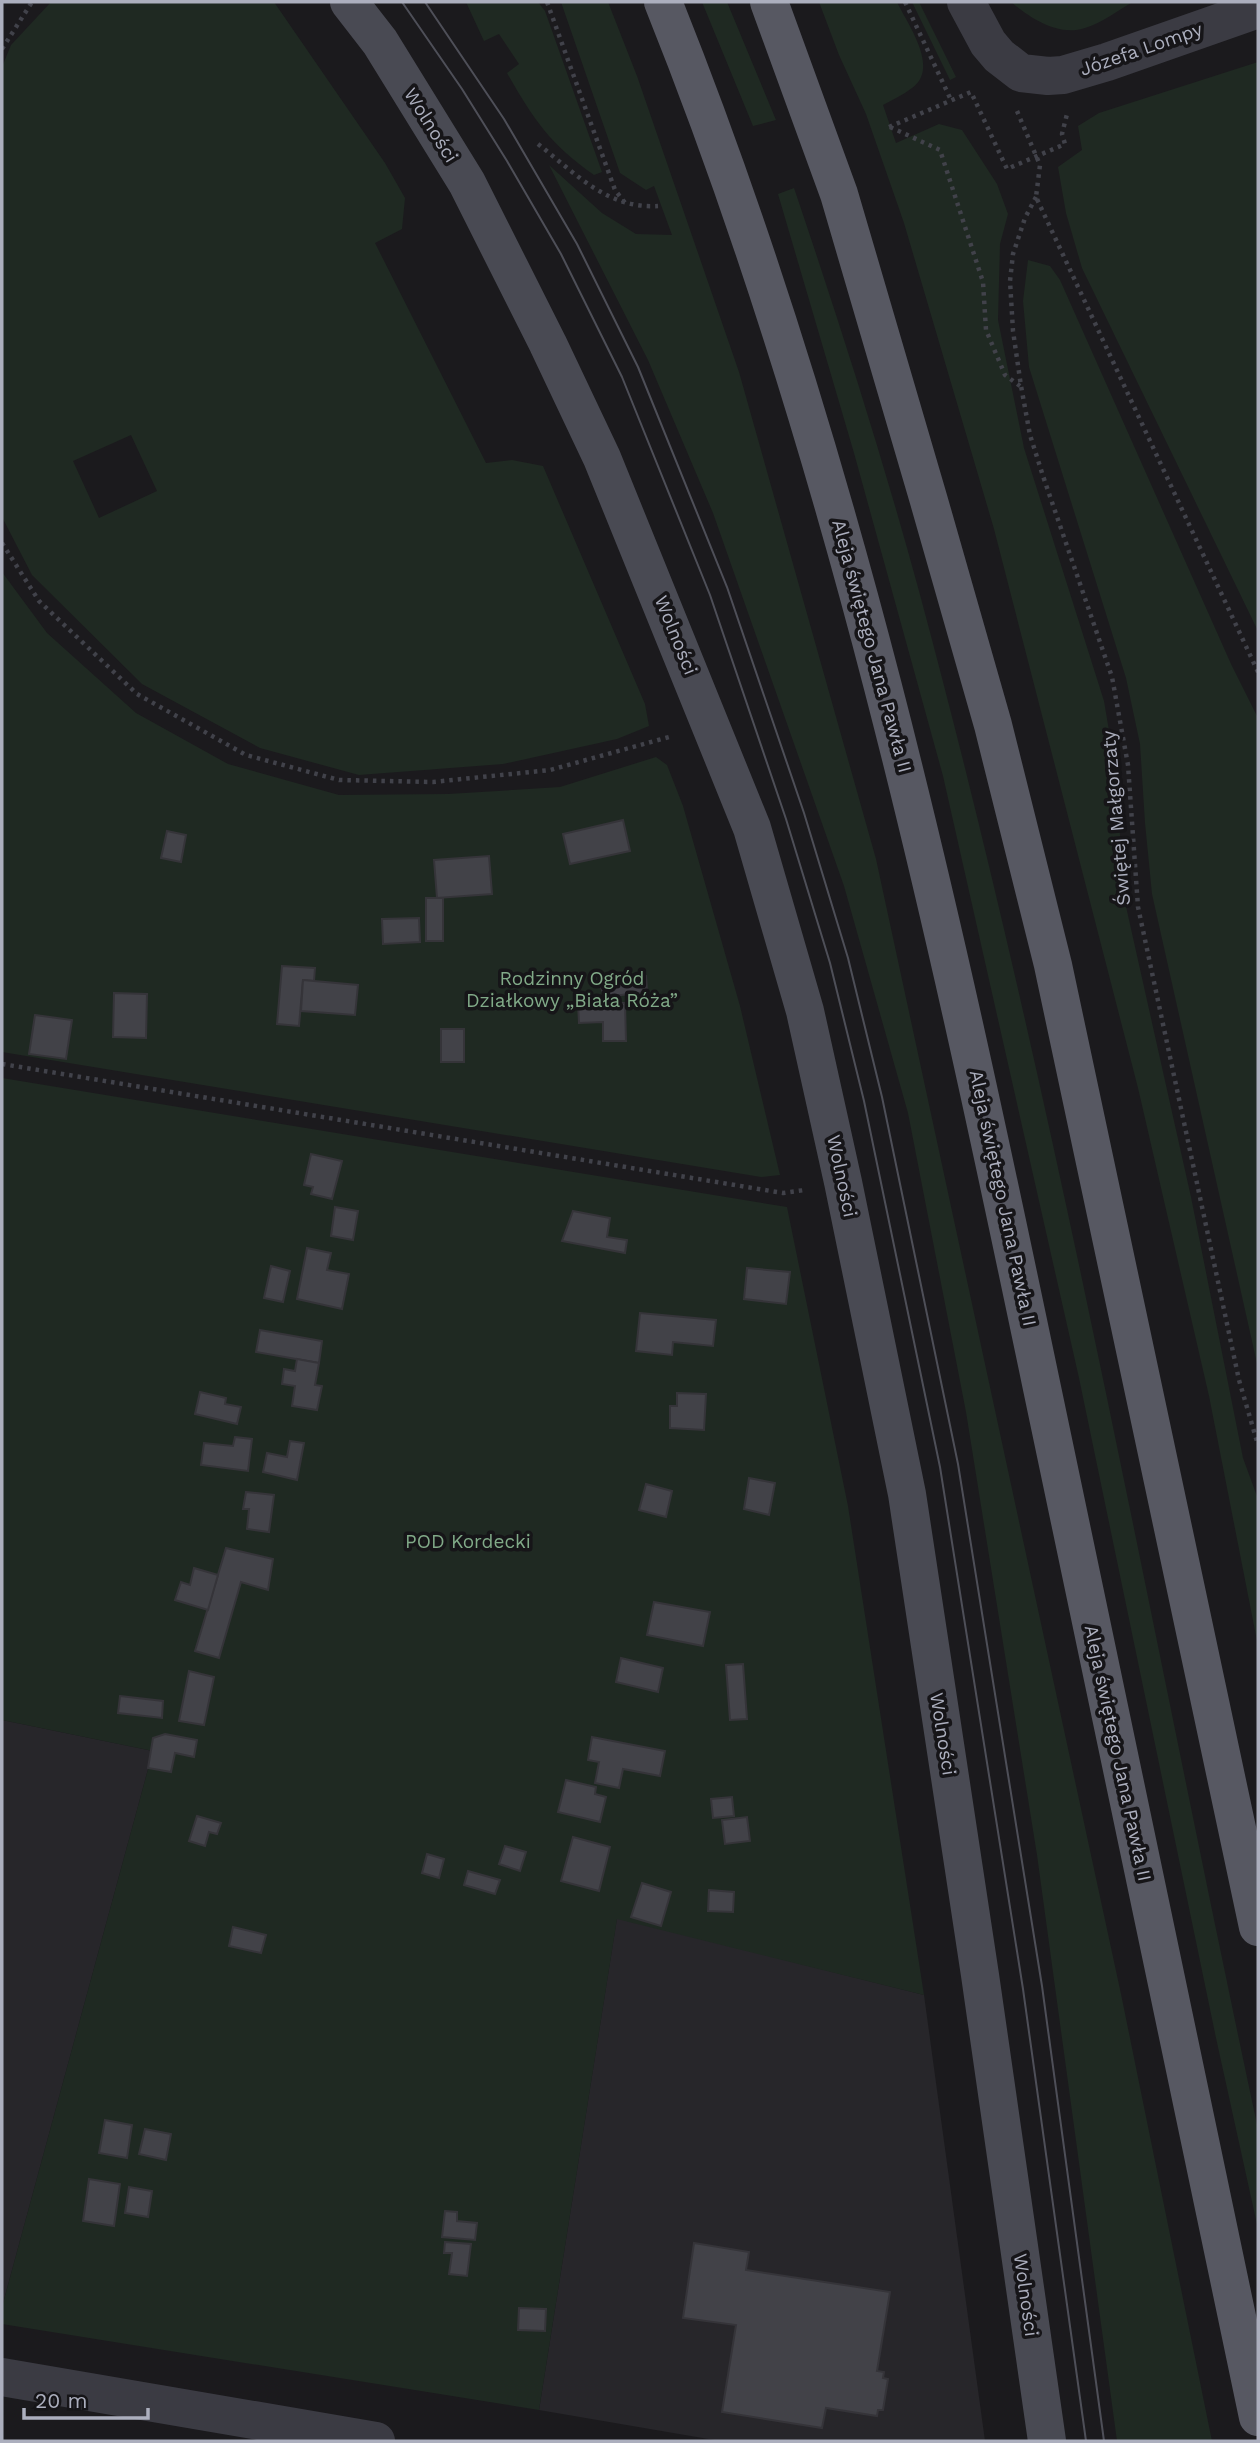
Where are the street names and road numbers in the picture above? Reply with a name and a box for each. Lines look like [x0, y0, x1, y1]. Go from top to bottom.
street label: Józefa Lompy [1077, 17, 1206, 81]
street label: Wolności [399, 83, 463, 167]
street label: Aleja świętego Jana Pawła II [827, 517, 917, 775]
street label: Wolności [650, 592, 702, 678]
street label: Świętej Małgorzaty [1097, 729, 1135, 907]
street label: Aleja świętego Jana Pawła II [965, 1068, 1041, 1328]
street label: Wolności [822, 1133, 862, 1219]
street label: Aleja świętego Jana Pawła II [1080, 1623, 1156, 1883]
street label: Wolności [925, 1691, 961, 1777]
street label: Wolności [1009, 2252, 1043, 2338]

